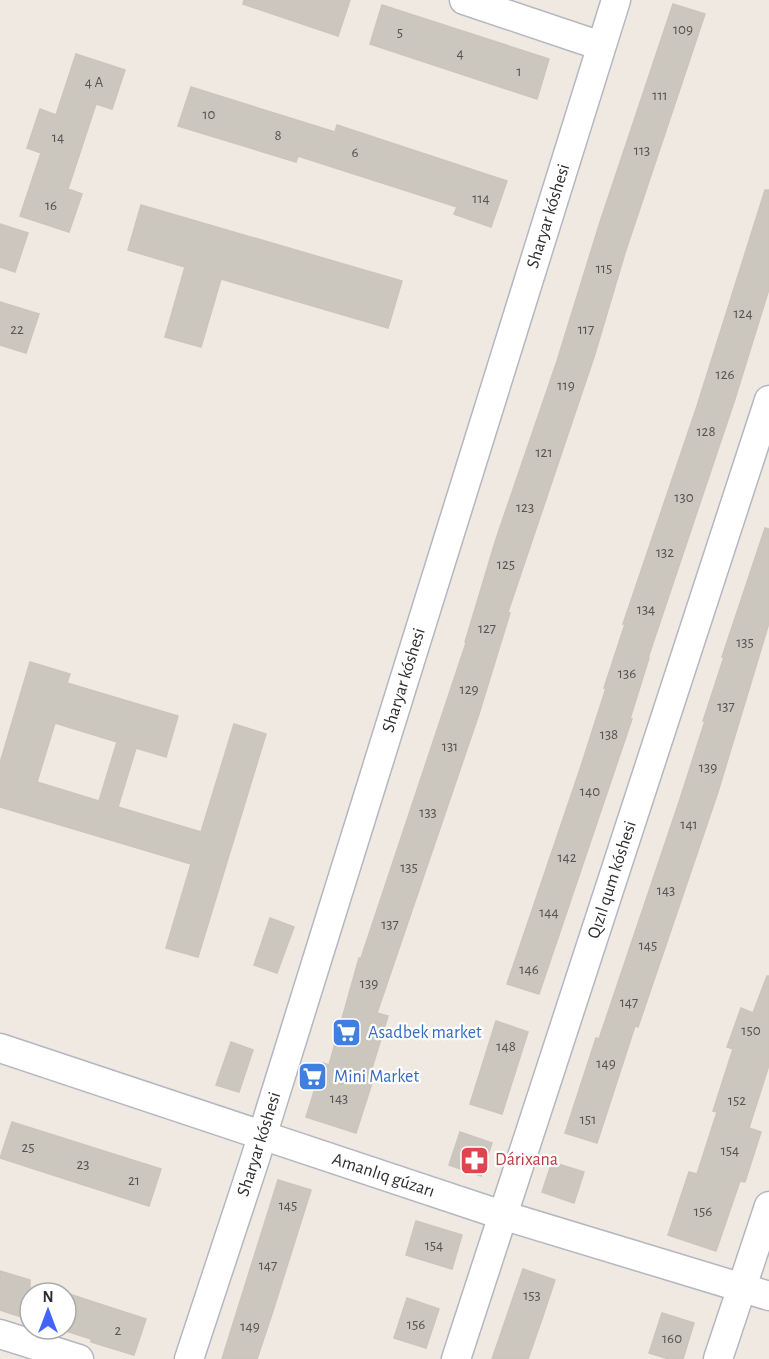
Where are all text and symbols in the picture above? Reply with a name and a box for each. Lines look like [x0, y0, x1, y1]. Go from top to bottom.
house number: 109 [673, 22, 693, 37]
house number: 5 [397, 25, 403, 40]
house number: 4 [456, 46, 464, 61]
house number: 1 [516, 64, 522, 79]
house number: 4 А [85, 75, 103, 90]
house number: 111 [652, 88, 668, 103]
house number: 10 [202, 107, 216, 122]
house number: 8 [274, 128, 282, 143]
house number: 14 [52, 130, 64, 145]
house number: 113 [634, 143, 650, 158]
house number: 6 [351, 145, 359, 160]
street label: Sharyar kóshesi [524, 162, 573, 271]
house number: 114 [472, 191, 490, 206]
house number: 16 [45, 198, 57, 213]
house number: 115 [596, 261, 612, 276]
house number: 124 [733, 306, 753, 321]
house number: 22 [10, 322, 24, 337]
house number: 117 [578, 322, 594, 337]
house number: 126 [715, 367, 735, 382]
house number: 119 [557, 378, 575, 393]
house number: 128 [696, 424, 716, 439]
house number: 121 [535, 445, 553, 460]
house number: 130 [674, 490, 694, 505]
house number: 123 [516, 500, 534, 515]
house number: 132 [656, 545, 674, 560]
house number: 125 [497, 557, 515, 572]
house number: 134 [637, 602, 655, 617]
house number: 127 [478, 621, 496, 636]
street label: Sharyar kóshesi [379, 626, 429, 735]
house number: 135 [736, 635, 754, 650]
house number: 136 [618, 666, 636, 681]
house number: 129 [459, 682, 479, 697]
house number: 137 [717, 699, 735, 714]
house number: 138 [600, 727, 618, 742]
house number: 131 [442, 739, 458, 754]
house number: 139 [699, 760, 717, 775]
house number: 140 [580, 784, 600, 799]
house number: 133 [419, 805, 437, 820]
house number: 141 [680, 817, 698, 832]
street label: Qızıl qum kóshesi [585, 819, 640, 941]
house number: 142 [557, 850, 577, 865]
house number: 135 [400, 860, 418, 875]
house number: 143 [657, 883, 675, 898]
house number: 144 [539, 905, 559, 920]
house number: 137 [381, 917, 399, 932]
house number: 145 [639, 938, 657, 953]
house number: 146 [519, 962, 539, 977]
house number: 139 [360, 976, 378, 991]
house number: 147 [620, 995, 638, 1010]
supermarket icon: Asadbek market [331, 1017, 363, 1049]
house number: 150 [741, 1023, 761, 1038]
place label: Asadbek market [368, 1024, 482, 1042]
house number: 148 [496, 1039, 516, 1054]
house number: 149 [596, 1056, 616, 1071]
supermarket icon: Mini Market [297, 1061, 329, 1093]
place label: Mini Market [334, 1068, 419, 1086]
street label: Sharyar kóshesi [234, 1090, 284, 1199]
house number: 143 [330, 1091, 348, 1106]
house number: 152 [728, 1093, 746, 1108]
house number: 151 [580, 1112, 596, 1127]
house number: 25 [21, 1140, 35, 1155]
house number: 154 [721, 1143, 739, 1158]
pharmacy icon: Dárixana [458, 1144, 490, 1176]
street label: Amanlıq gúzarı [330, 1150, 437, 1201]
place label: Dárixana [495, 1151, 558, 1169]
house number: 23 [76, 1157, 90, 1172]
house number: 21 [128, 1173, 140, 1188]
house number: 145 [279, 1198, 297, 1213]
house number: 156 [694, 1204, 712, 1219]
house number: 154 [425, 1238, 443, 1253]
house number: 147 [259, 1258, 277, 1273]
north arrow [18, 1281, 78, 1341]
house number: 153 [523, 1288, 541, 1303]
text: N [42, 1289, 54, 1305]
house number: 156 [407, 1317, 425, 1332]
house number: 149 [240, 1319, 260, 1334]
house number: 2 [115, 1323, 122, 1338]
house number: 160 [662, 1331, 682, 1346]

